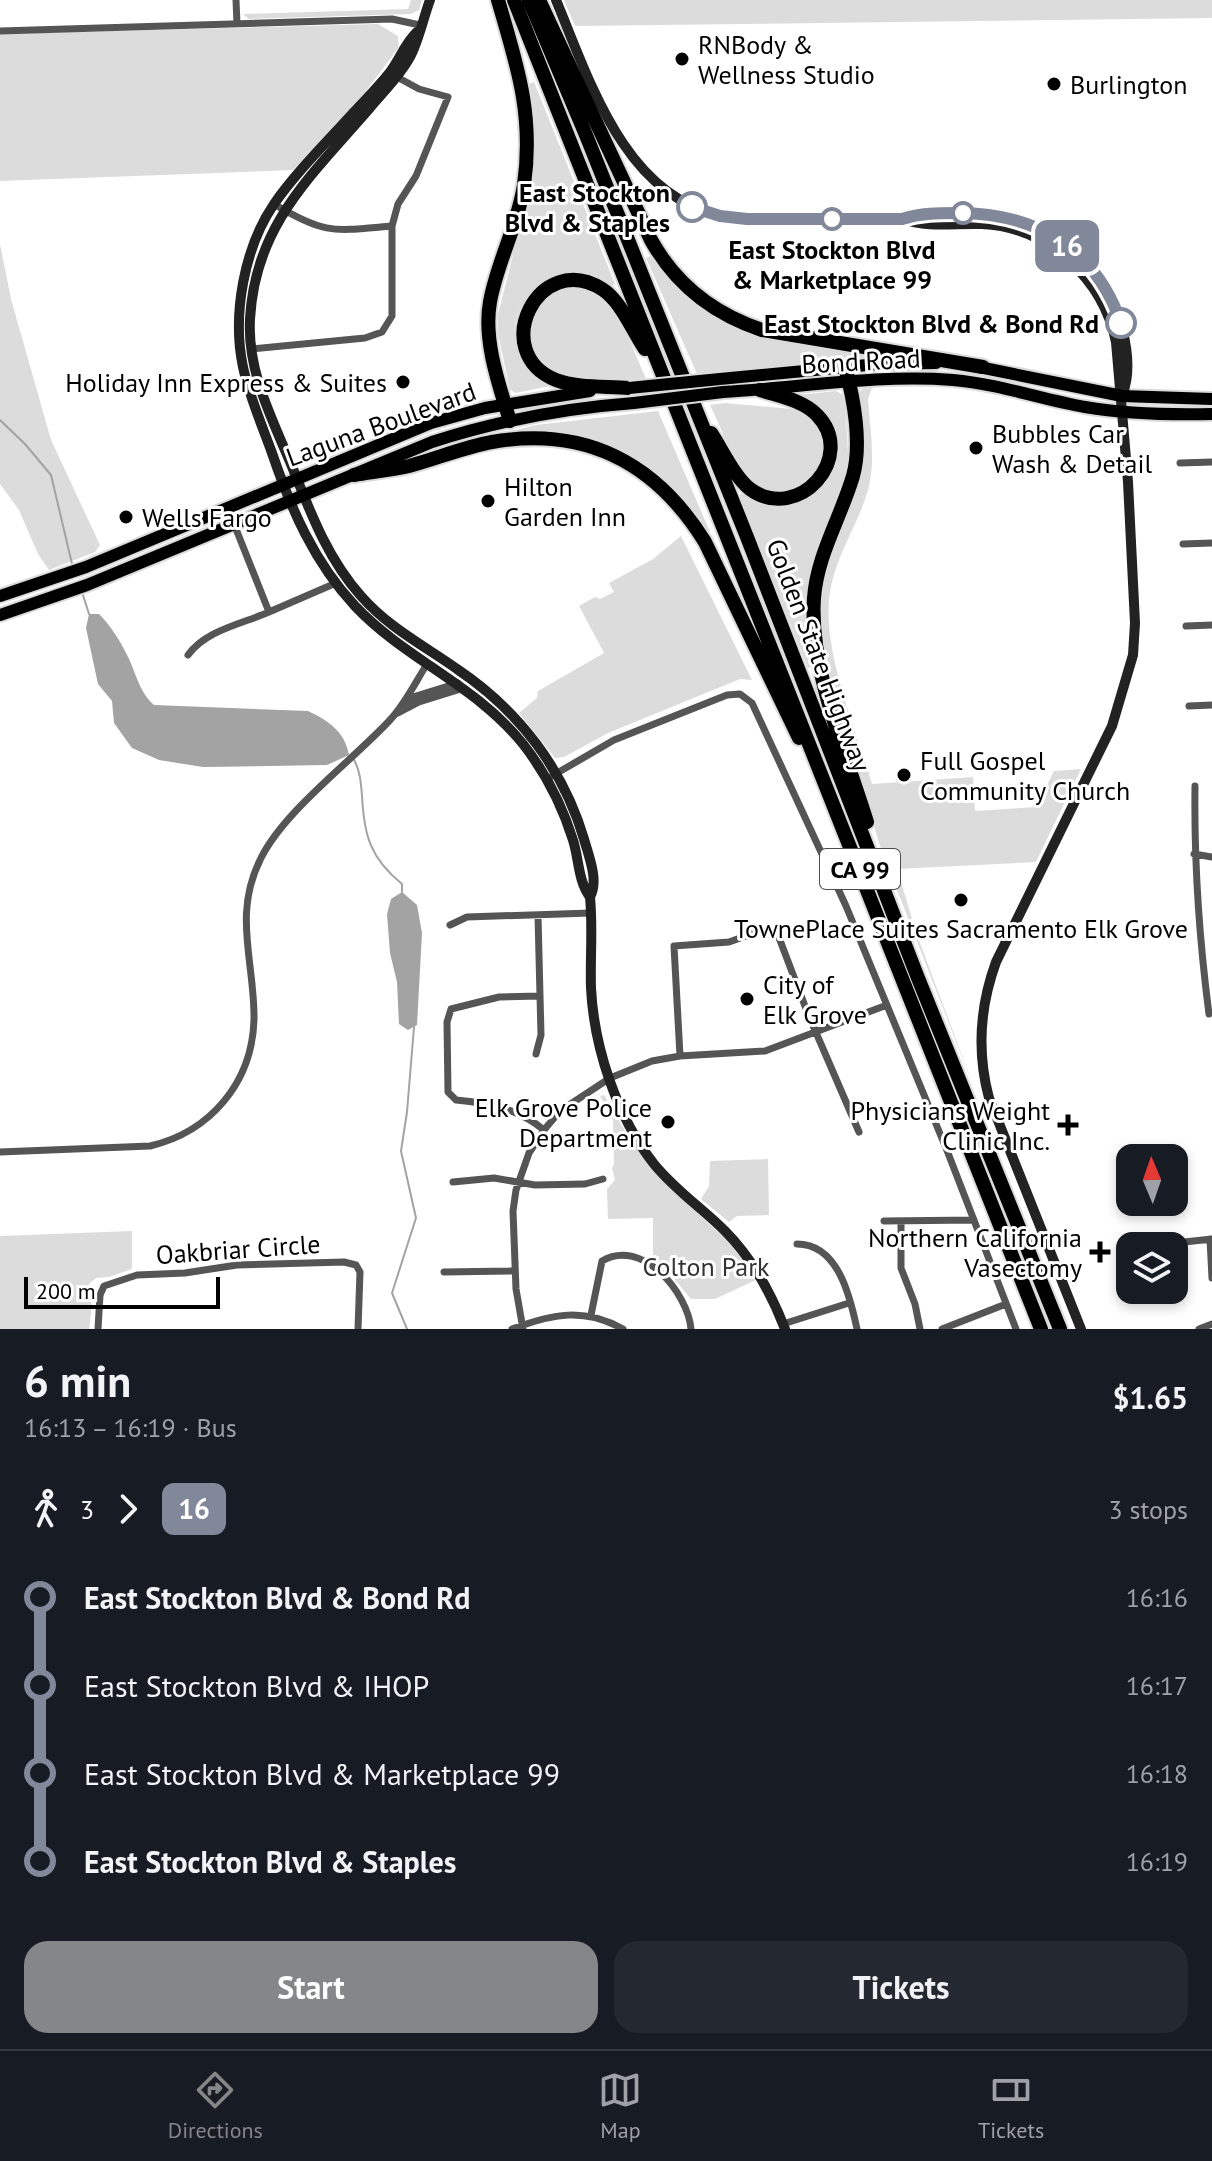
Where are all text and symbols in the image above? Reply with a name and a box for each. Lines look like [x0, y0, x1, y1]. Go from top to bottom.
place label: RNBody & Wellness Studio [698, 28, 875, 91]
marker: RNBody & Wellness Studio [673, 50, 691, 68]
place label: Burlington [1070, 68, 1187, 101]
marker: Burlington [1045, 75, 1063, 93]
place label: East Stockton Blvd & Staples [505, 176, 670, 239]
marker: East Stockton Blvd & Staples [677, 192, 707, 222]
unlabelled marker [952, 202, 974, 224]
marker: East Stockton Blvd & Marketplace 99 [821, 208, 843, 230]
line badge: 16 [1031, 220, 1103, 272]
text: 16 [1051, 227, 1083, 264]
place label: East Stockton Blvd & Marketplace 99 [729, 233, 935, 296]
place label: East Stockton Blvd & Bond Rd [764, 307, 1099, 340]
marker: East Stockton Blvd & Bond Rd [1106, 308, 1136, 338]
street label: Bond Road [801, 341, 921, 381]
place label: Holiday Inn Express & Suites [65, 366, 387, 399]
marker: Holiday Inn Express & Suites [394, 373, 412, 391]
street label: Laguna Boulevard [282, 374, 480, 474]
place label: Bubbles Car Wash & Detail [992, 417, 1152, 480]
marker: Bubbles Car Wash & Detail [967, 439, 985, 457]
place label: Hilton Garden Inn [504, 470, 626, 533]
marker: Hilton Garden Inn [479, 492, 497, 510]
place label: Wells Fargo [142, 501, 272, 534]
marker: Wells Fargo [117, 508, 135, 526]
street label: Golden State Highway [759, 534, 879, 776]
place label: Full Gospel Community Church [920, 744, 1130, 807]
marker: Full Gospel Community Church [895, 766, 913, 784]
road number: CA 99 [820, 849, 900, 889]
marker: TownePlace Suites Sacramento Elk Grove [952, 891, 970, 909]
place label: TownePlace Suites Sacramento Elk Grove [734, 912, 1188, 945]
place label: City of Elk Grove [763, 968, 867, 1031]
marker: City of Elk Grove [738, 990, 756, 1008]
place label: Elk Grove Police Department [475, 1091, 652, 1154]
place label: Physicians Weight Clinic Inc. [850, 1094, 1050, 1157]
marker: Elk Grove Police Department [659, 1113, 677, 1131]
marker: Physicians Weight Clinic Inc. [1057, 1114, 1079, 1136]
north arrow [1116, 1144, 1188, 1216]
map controls [1116, 1144, 1188, 1304]
place label: Northern California Vasectomy [868, 1221, 1082, 1284]
street label: Oakbriar Circle [155, 1227, 321, 1271]
button: layers [1116, 1232, 1188, 1304]
marker: Northern California Vasectomy [1089, 1241, 1111, 1263]
park label: Colton Park [643, 1250, 770, 1283]
scale bar [24, 1273, 220, 1309]
text: 200 m [36, 1277, 96, 1305]
text: 6 min [24, 1352, 131, 1409]
text: $1.65 [1113, 1378, 1188, 1417]
text: 16:13 – 16:19 · Bus [24, 1411, 237, 1444]
icon: walk [24, 1487, 68, 1531]
icon: forward [106, 1487, 150, 1531]
text: 16 [178, 1490, 210, 1527]
text: 3 [80, 1493, 94, 1526]
text: 3 stops [1108, 1493, 1188, 1526]
text: East Stockton Blvd & Bond Rd [84, 1578, 471, 1617]
text: 16:16 [1126, 1581, 1188, 1614]
text: East Stockton Blvd & IHOP [84, 1666, 429, 1705]
text: 16:17 [1126, 1669, 1188, 1702]
text: East Stockton Blvd & Marketplace 99 [84, 1754, 560, 1793]
text: 16:18 [1126, 1757, 1188, 1790]
text: East Stockton Blvd & Staples [84, 1842, 456, 1881]
text: 16:19 [1126, 1845, 1188, 1878]
button: Start [24, 1941, 598, 2033]
button: Tickets [614, 1941, 1188, 2033]
tab: Directions [168, 2068, 263, 2144]
tab: Map [598, 2068, 642, 2144]
tab: Tickets [978, 2068, 1044, 2144]

